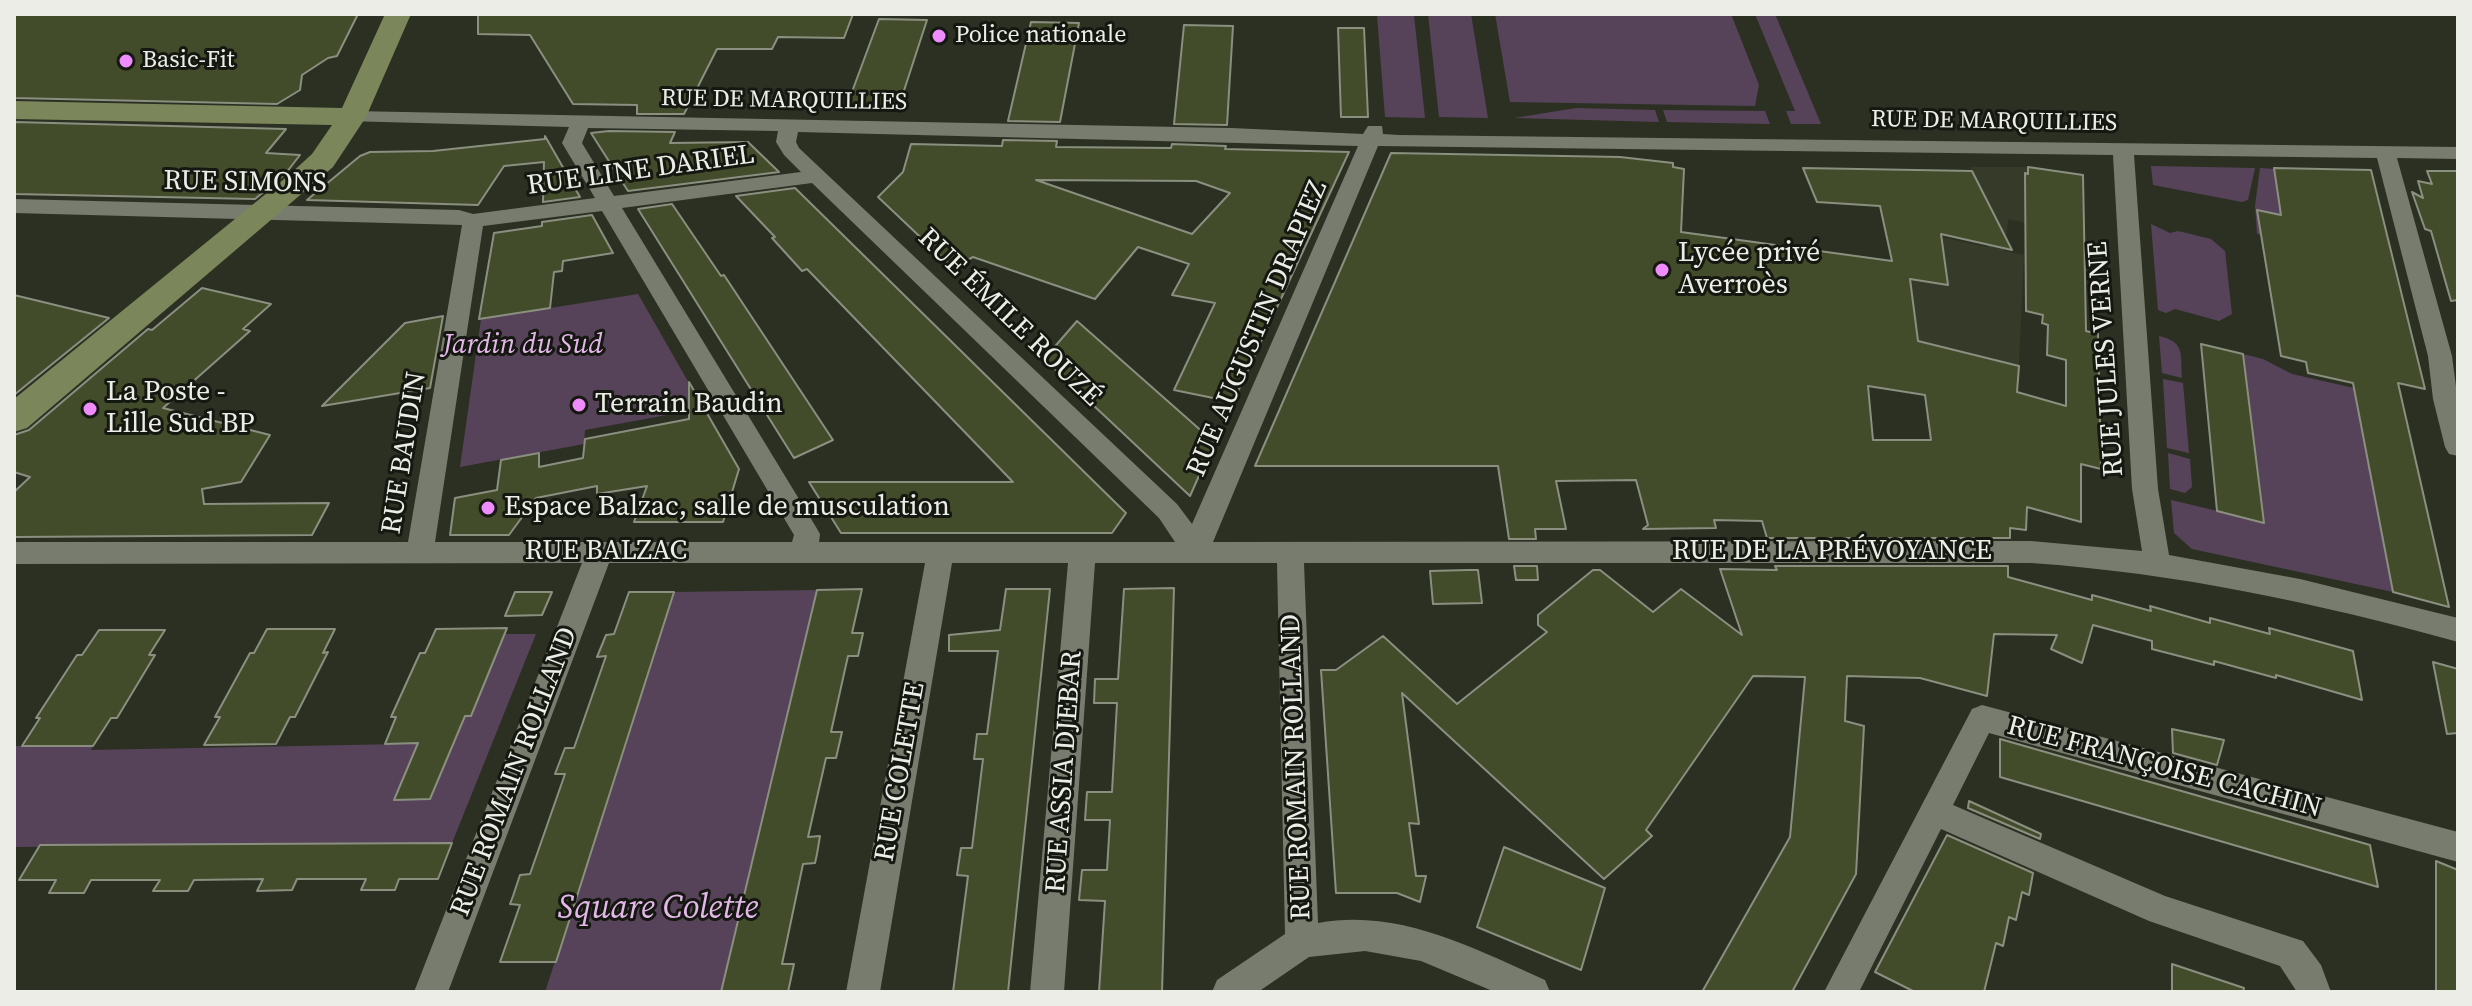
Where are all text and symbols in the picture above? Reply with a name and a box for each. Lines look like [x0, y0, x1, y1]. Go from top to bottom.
place label: Police nationale [955, 22, 1126, 50]
marker: Police nationale [930, 27, 948, 45]
place label: Basic-Fit [142, 47, 235, 75]
marker: Basic-Fit [117, 52, 135, 70]
street label: RUE DE MARQUILLIES [661, 84, 907, 118]
street label: RUE DE MARQUILLIES [1871, 105, 2117, 139]
street label: RUE LINE DARIEL [525, 138, 757, 204]
street label: RUE SIMONS [163, 165, 327, 201]
street label: RUE AUGUSTIN DRAPIEZ [1180, 176, 1336, 482]
street label: RUE ÉMILE ROUZÉ [910, 222, 1108, 414]
place label: Lycée privé Averroès [1678, 237, 1820, 303]
street label: RUE JULES VERNE [2082, 240, 2132, 478]
marker: Lycée privé Averroès [1653, 261, 1671, 279]
park label: Jardin du Sud [443, 329, 603, 363]
street label: RUE BAUDIN [376, 369, 434, 537]
place label: La Poste - Lille Sud BP [106, 376, 254, 442]
place label: Terrain Baudin [595, 388, 783, 422]
marker: Terrain Baudin [570, 396, 588, 414]
marker: La Poste - Lille Sud BP [81, 400, 99, 418]
place label: Espace Balzac, salle de musculation [504, 491, 950, 525]
marker: Espace Balzac, salle de musculation [479, 499, 497, 517]
street label: RUE BALZAC [525, 535, 687, 569]
street label: RUE DE LA PRÉVOYANCE [1672, 535, 1992, 569]
street label: RUE ROMAIN ROLLAND [1275, 613, 1319, 921]
street label: RUE ROMAIN ROLLAND [444, 623, 586, 921]
street label: RUE ASSIA DJEBAR [1040, 650, 1090, 894]
street label: RUE COLETTE [869, 680, 933, 864]
street label: RUE FRANÇOISE CACHIN [2003, 710, 2325, 826]
park label: Square Colette [558, 889, 758, 929]

